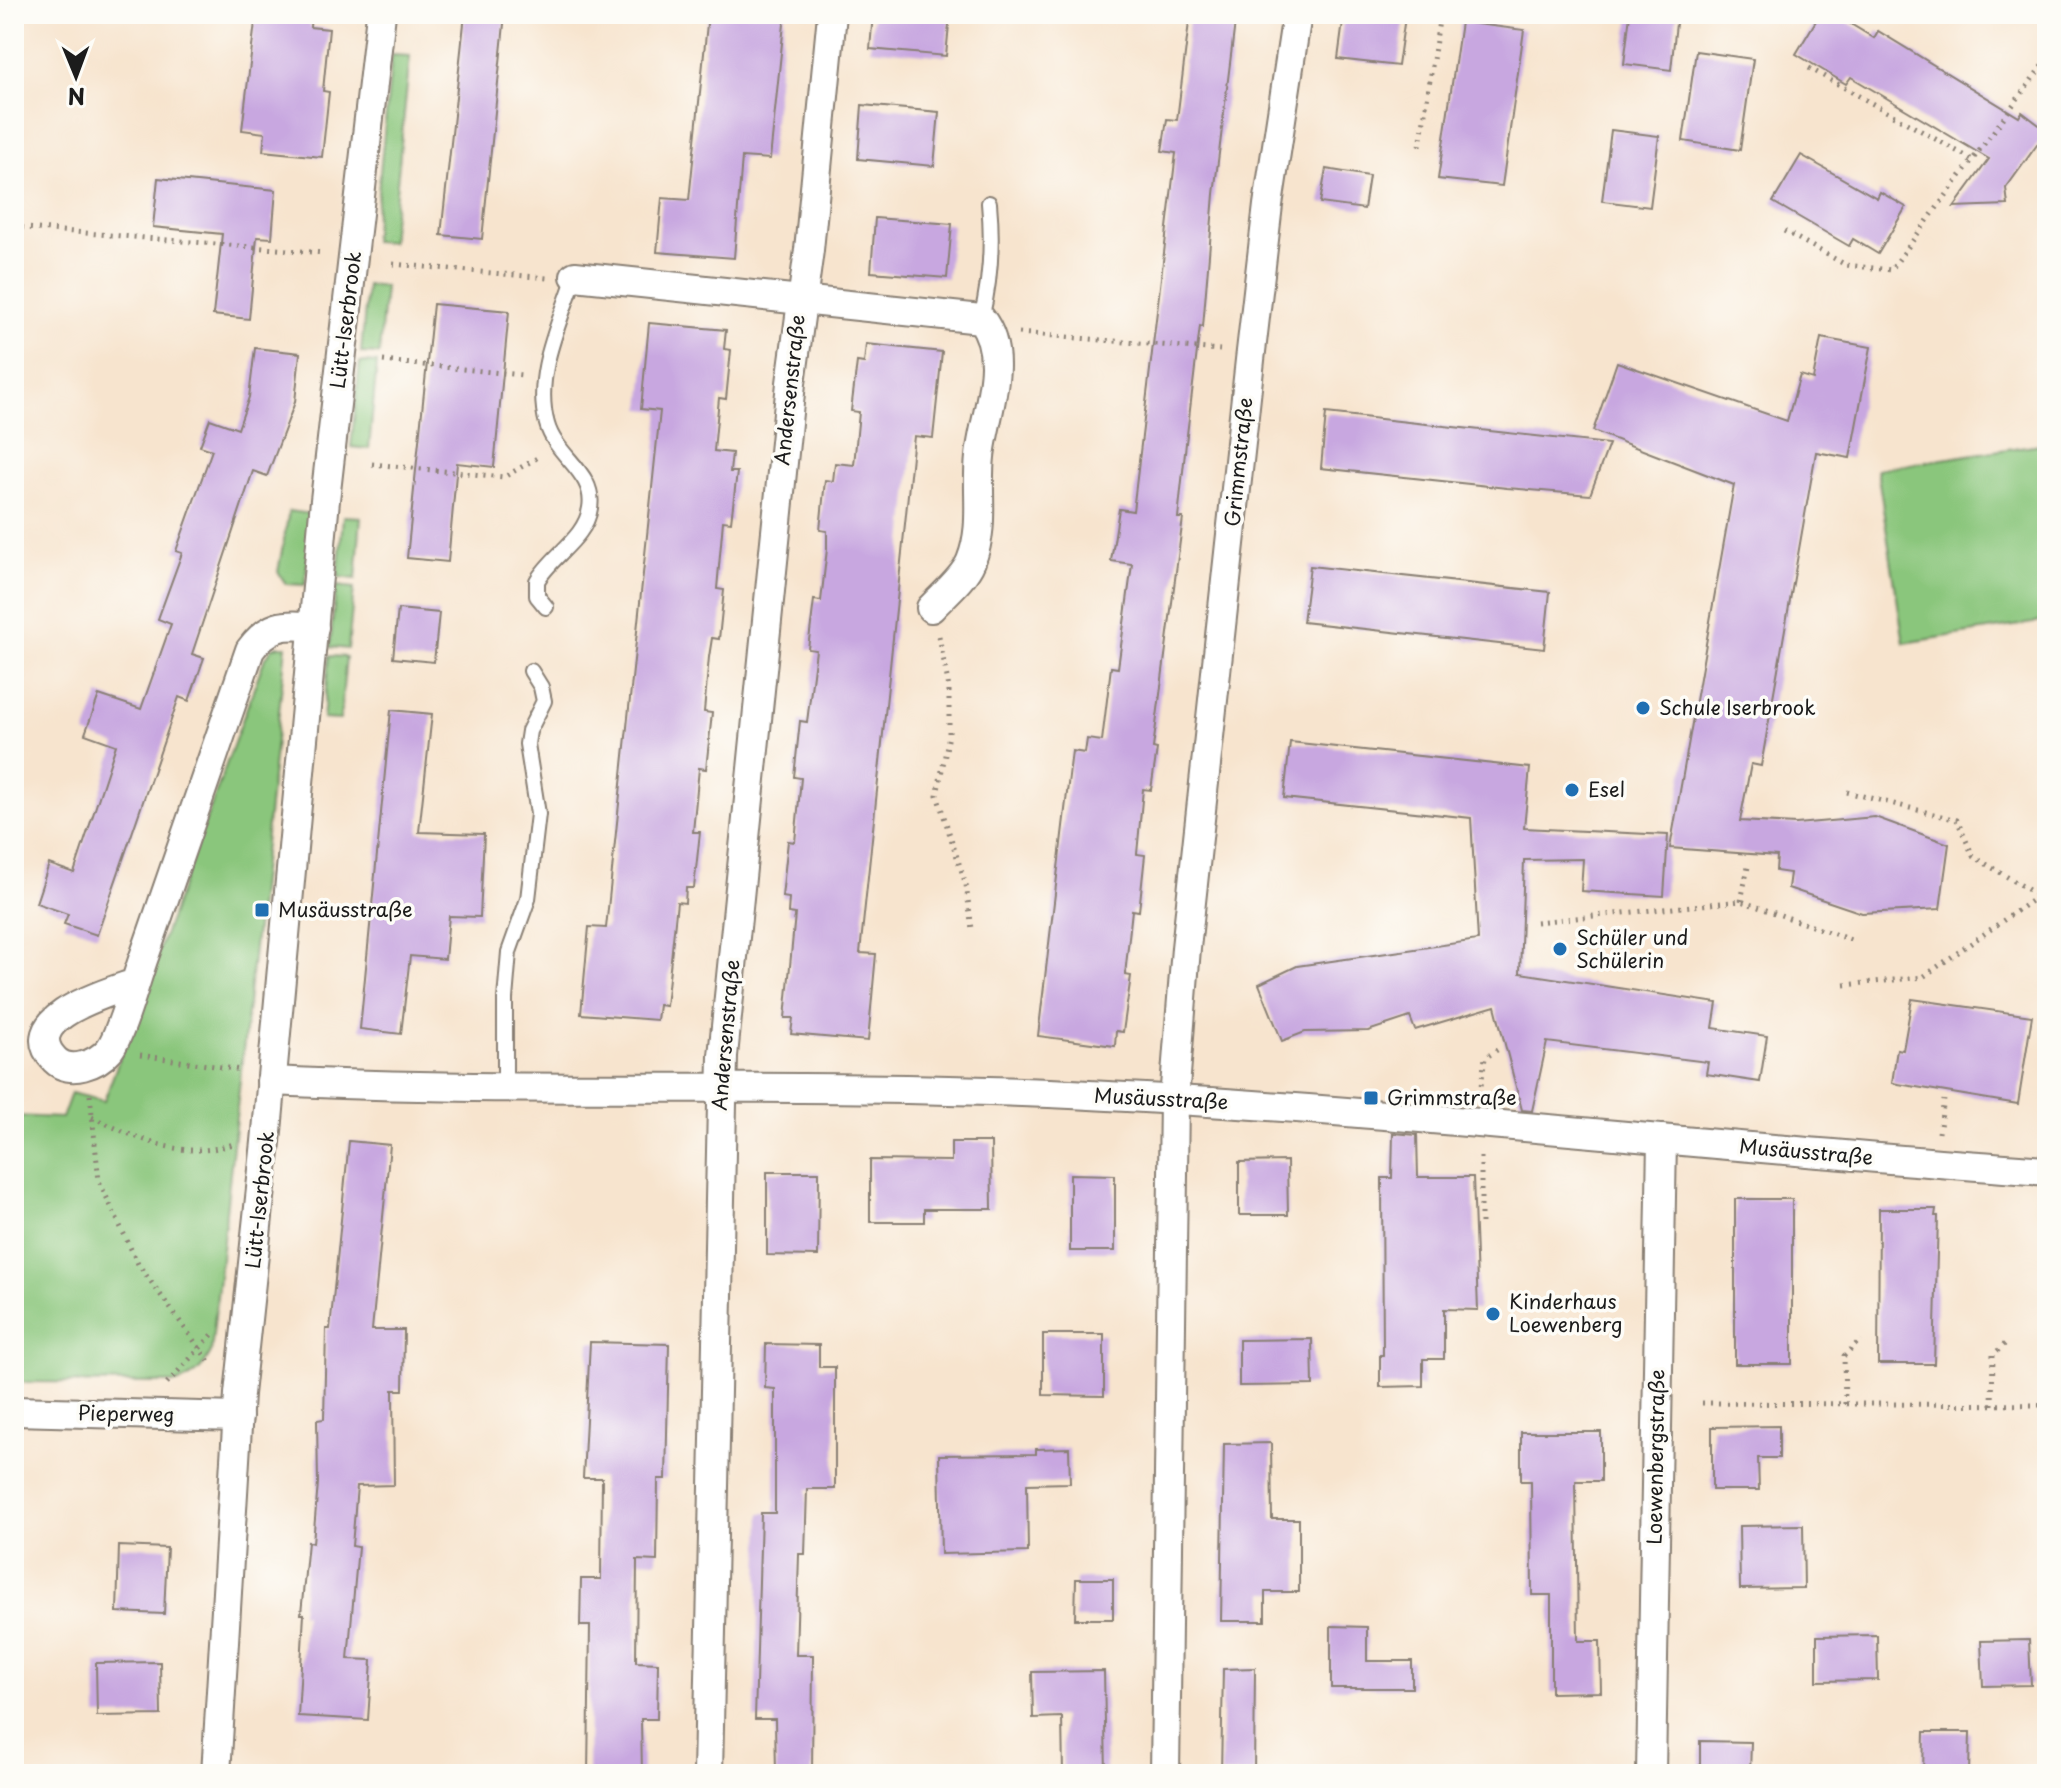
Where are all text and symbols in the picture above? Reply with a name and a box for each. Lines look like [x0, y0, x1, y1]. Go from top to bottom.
north arrow [36, 36, 116, 116]
text: N [67, 81, 85, 114]
street label: Lütt-Iserbrook [322, 249, 368, 390]
street label: Andersenstraße [766, 313, 812, 467]
street label: Grimmstraße [1216, 396, 1260, 528]
place label: Schule Iserbrook [1659, 692, 1816, 722]
marker: Schule Iserbrook [1634, 699, 1652, 717]
place label: Esel [1588, 774, 1625, 804]
marker: Esel [1563, 781, 1581, 799]
place label: Musäusstraße [278, 894, 413, 924]
marker: Musäusstraße [253, 901, 271, 919]
place label: Schüler und Schülerin [1576, 922, 1688, 975]
marker: Schüler und Schülerin [1551, 940, 1569, 958]
street label: Andersenstraße [703, 958, 747, 1112]
street label: Musäusstraße [1093, 1080, 1229, 1117]
place label: Grimmstraße [1387, 1082, 1517, 1112]
marker: Grimmstraße [1362, 1089, 1380, 1107]
street label: Lütt-Iserbrook [237, 1130, 281, 1270]
street label: Musäusstraße [1738, 1130, 1874, 1172]
place label: Kinderhaus Loewenberg [1509, 1286, 1623, 1339]
marker: Kinderhaus Loewenberg [1484, 1305, 1502, 1323]
street label: Loewenbergstraße [1638, 1369, 1672, 1545]
street label: Pieperweg [77, 1397, 175, 1429]

